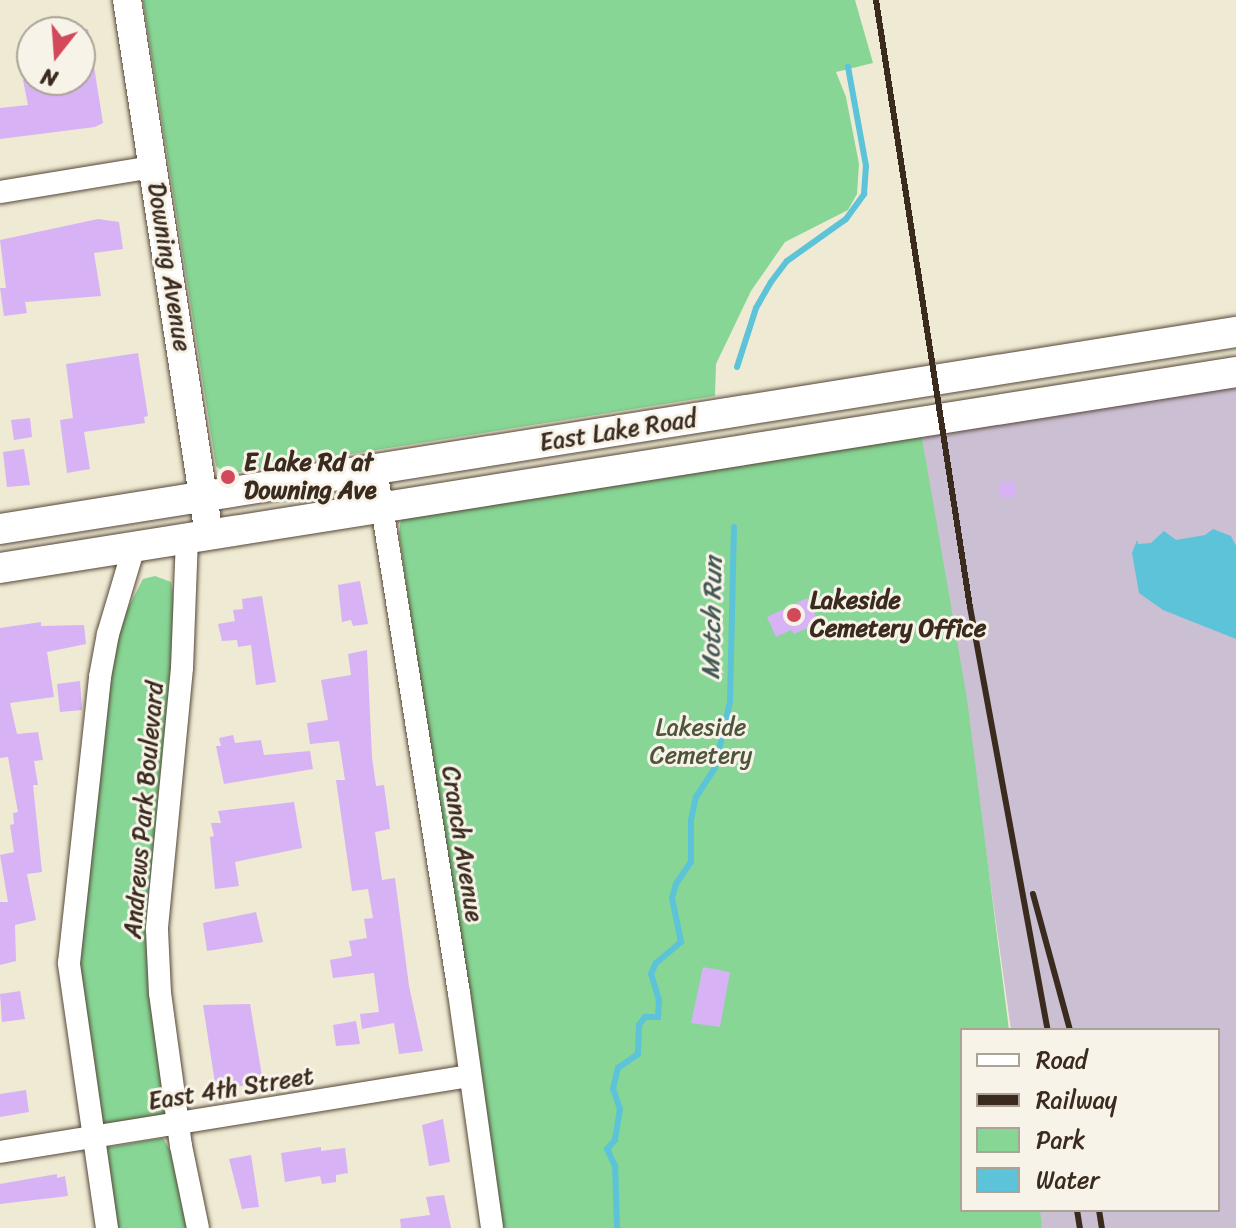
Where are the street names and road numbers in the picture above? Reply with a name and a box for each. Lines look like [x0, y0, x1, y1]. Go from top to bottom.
street label: Downing Avenue [141, 180, 197, 354]
street label: East Lake Road [537, 404, 699, 458]
street label: Andrews Park Boulevard [118, 681, 170, 939]
street label: Cranch Avenue [435, 764, 489, 924]
street label: East 4th Street [146, 1062, 316, 1116]

